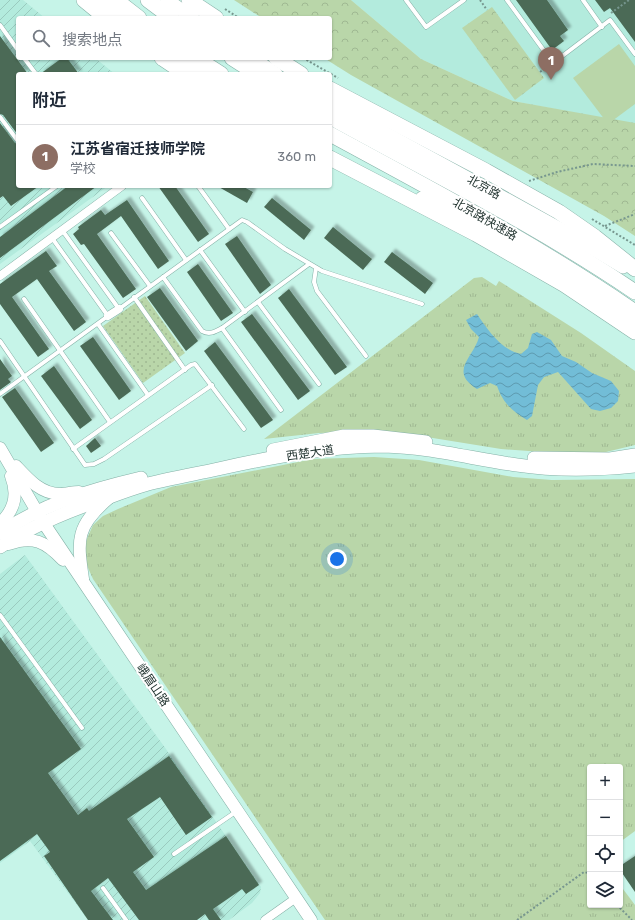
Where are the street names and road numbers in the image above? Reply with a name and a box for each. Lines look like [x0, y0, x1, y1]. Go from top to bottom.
street label: 北京路 [465, 172, 503, 202]
street label: 北京路快速路 [450, 195, 520, 243]
street label: 西楚大道 [285, 443, 335, 463]
street label: 峨眉山路 [134, 661, 172, 709]

